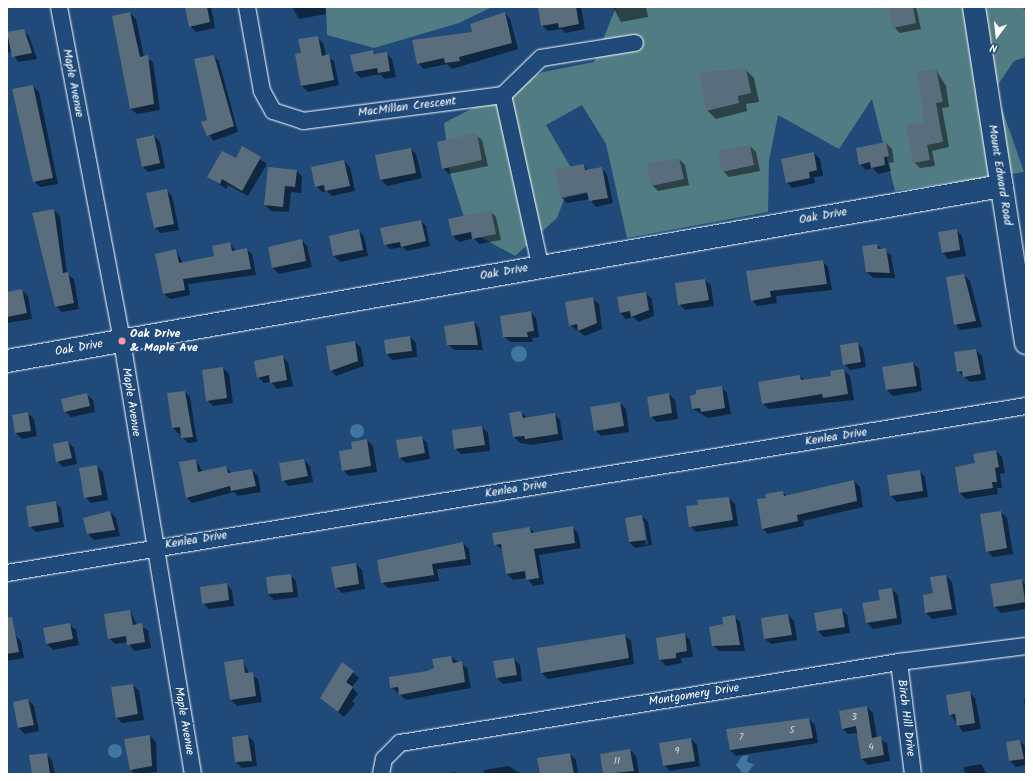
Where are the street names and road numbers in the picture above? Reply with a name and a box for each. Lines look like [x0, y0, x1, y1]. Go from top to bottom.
street label: Maple Avenue [59, 48, 87, 118]
street label: MacMillan Crescent [357, 94, 457, 120]
street label: Mount Edward Road [985, 123, 1015, 227]
street label: Oak Drive [798, 205, 848, 227]
street label: Oak Drive [479, 261, 529, 283]
street label: Oak Drive [54, 337, 104, 359]
street label: Maple Avenue [118, 367, 144, 437]
street label: Kenlea Drive [804, 425, 868, 449]
street label: Kenlea Drive [484, 477, 548, 501]
street label: Kenlea Drive [164, 528, 228, 552]
street label: Birch Hill Drive [894, 679, 918, 757]
street label: Montgomery Drive [648, 681, 740, 709]
street label: Maple Avenue [171, 686, 197, 756]

